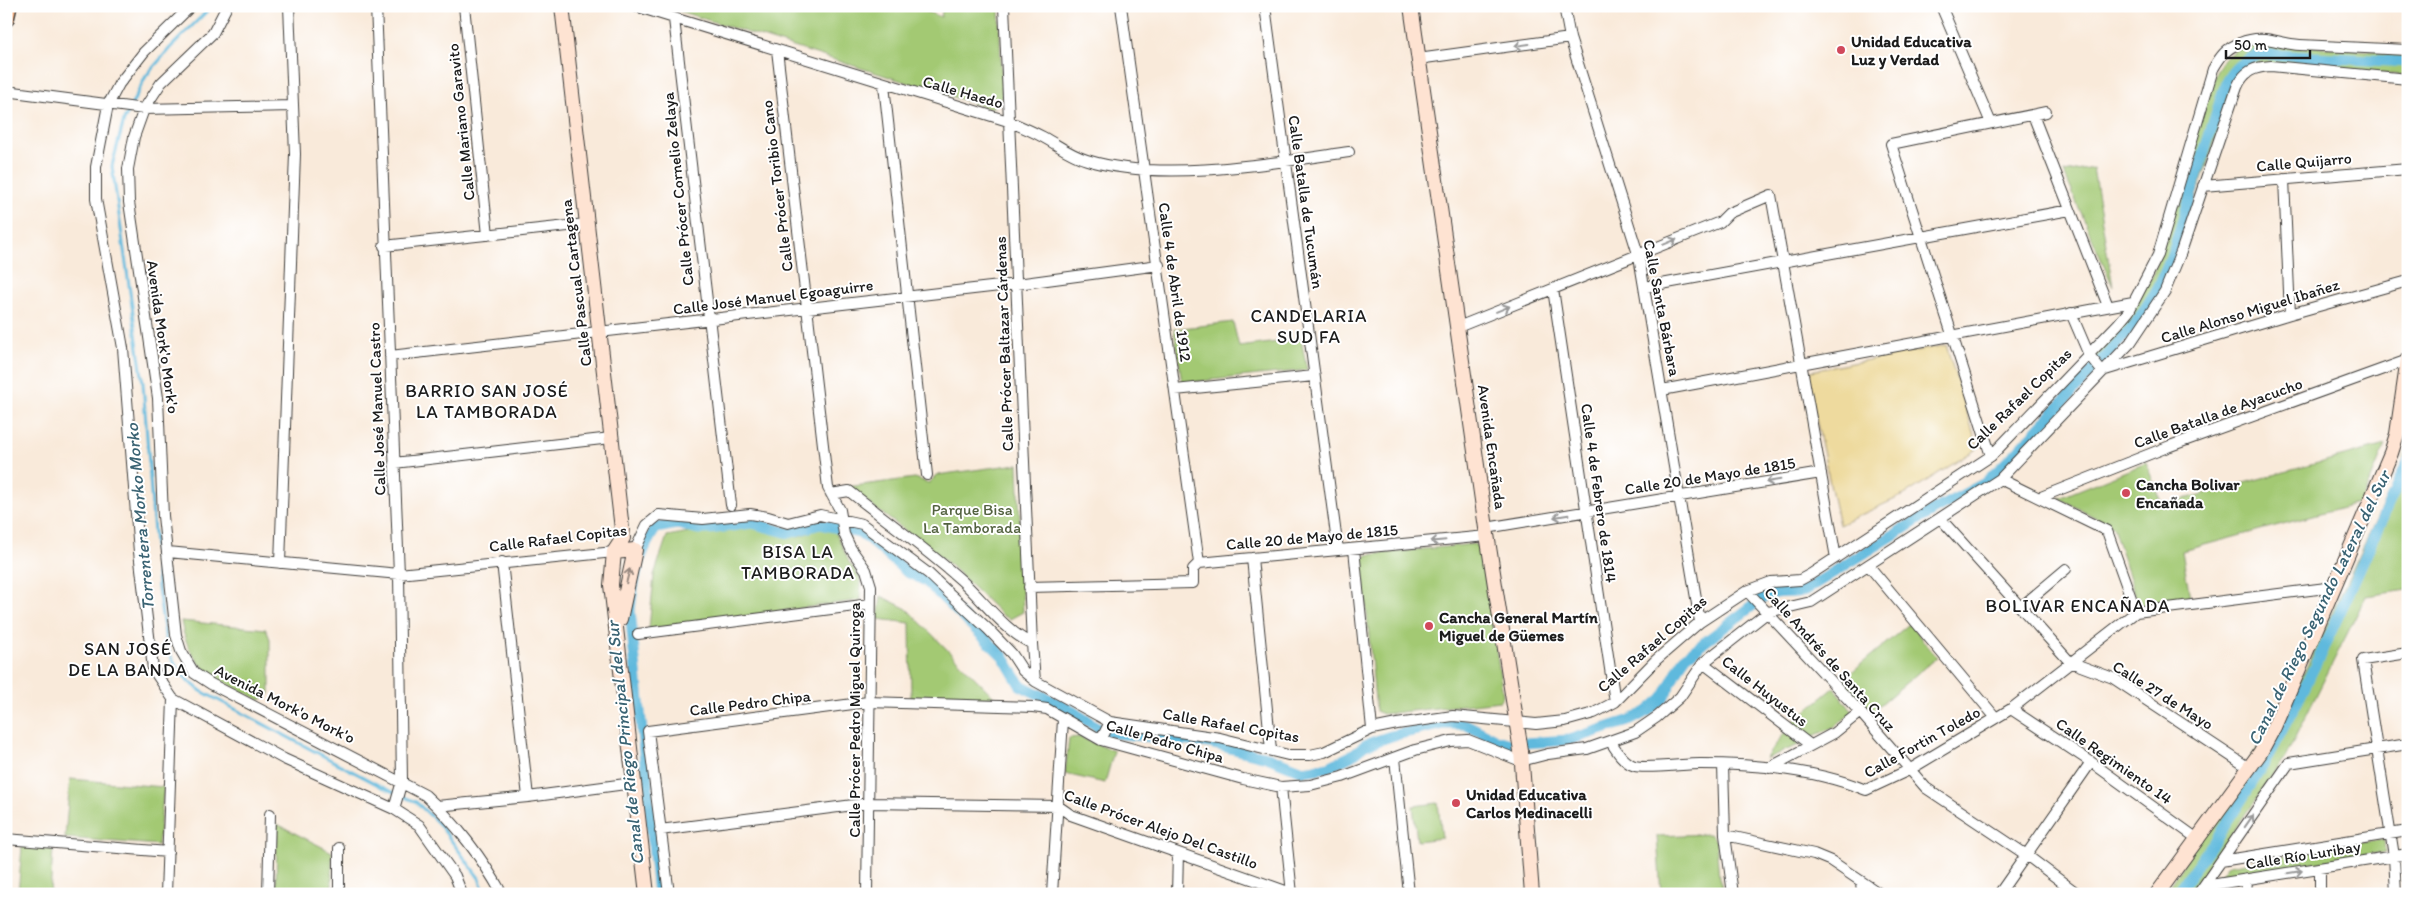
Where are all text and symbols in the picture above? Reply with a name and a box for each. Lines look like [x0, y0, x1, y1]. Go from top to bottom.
scale bar [2226, 28, 2310, 60]
place label: Unidad Educativa Luz y Verdad [1851, 32, 1972, 70]
text: 50 m [2234, 36, 2267, 54]
one-way arrow [1514, 40, 1530, 50]
street label: Calle Mariano Garavito [443, 42, 479, 202]
marker: Unidad Educativa Luz y Verdad [1835, 44, 1847, 56]
street label: Calle Haedo [921, 71, 1005, 113]
street label: Calle Prócer Cornelio Zelaya [658, 91, 698, 287]
street label: Calle Prócer Toribio Cano [757, 99, 797, 273]
street label: Calle Batalla de Tucumán [1284, 114, 1328, 290]
street label: Calle Quijarro [2255, 148, 2353, 176]
street label: Calle Pascual Cartagena [556, 198, 596, 368]
street label: Calle 4 de Abril de 1912 [1154, 201, 1196, 363]
street label: Calle Prócer Baltazar Cárdenas [991, 236, 1017, 452]
one-way arrow [1663, 236, 1678, 245]
street label: Calle Santa Bárbara [1639, 238, 1685, 379]
street label: Avenida Mork'o Mork'o [143, 259, 183, 415]
street label: Calle José Manuel Egoaguirre [672, 275, 874, 319]
street label: Calle Alonso Miguel Ibañez [2158, 275, 2342, 347]
one-way arrow [1495, 304, 1511, 313]
district label: CANDELARIA SUD FA [1251, 305, 1367, 348]
street label: Calle José Manuel Castro [364, 322, 390, 496]
street label: Calle Rafael Copitas [1963, 344, 2075, 454]
street label: Calle Batalla de Ayacucho [2131, 374, 2305, 452]
district label: BARRIO SAN JOSÉ LA TAMBORADA [405, 380, 569, 423]
street label: Avenida Encañada [1474, 383, 1510, 511]
street label: Calle 4 de Febrero de 1814 [1577, 402, 1621, 584]
water label: Torrentera Morko Morko [121, 422, 159, 611]
street label: Calle 20 de Mayo de 1815 [1623, 453, 1797, 499]
water label: Canal de Riego Segundo Lateral del Sur [2243, 465, 2396, 749]
place label: Cancha Bolivar Encañada [2136, 475, 2240, 512]
one-way arrow [1765, 477, 1781, 487]
marker: Cancha Bolivar Encañada [2120, 487, 2132, 499]
park label: Parque Bisa La Tamborada [923, 500, 1021, 537]
one-way arrow [1553, 511, 1569, 521]
street label: Calle Rafael Copitas [488, 520, 628, 556]
street label: Calle 20 de Mayo de 1815 [1225, 520, 1399, 554]
one-way arrow [1431, 536, 1447, 546]
district label: BISA LA TAMBORADA [741, 541, 855, 584]
one-way arrow [624, 569, 633, 585]
street label: Calle Andrés de Santa Cruz [1760, 583, 1900, 736]
street label: Calle Rafael Copitas [1593, 591, 1711, 697]
district label: BOLIVAR ENCAÑADA [1985, 595, 2171, 617]
street label: Calle Prócer Pedro Miguel Quiroga [845, 601, 864, 838]
place label: Cancha General Martín Miguel de Güemes [1439, 608, 1599, 646]
water label: Canal de Riego Principal del Sur [601, 618, 649, 866]
marker: Cancha General Martín Miguel de Güemes [1423, 620, 1435, 632]
district label: SAN JOSÉ DE LA BANDA [68, 638, 188, 681]
street label: Calle Huyustus [1718, 651, 1812, 731]
street label: Calle 27 de Mayo [2109, 656, 2217, 734]
street label: Avenida Mork'o Mork'o [212, 660, 358, 748]
street label: Calle Pedro Chipa [688, 686, 812, 720]
street label: Calle Fortin Toledo [1860, 702, 1984, 782]
street label: Calle Rafael Copitas [1161, 704, 1301, 746]
street label: Calle Regimiento 14 [2052, 714, 2176, 808]
street label: Calle Pedro Chipa [1104, 715, 1227, 767]
street label: Calle Prócer Alejo Del Castillo [1061, 785, 1261, 873]
place label: Unidad Educativa Carlos Medinacelli [1466, 785, 1592, 822]
marker: Unidad Educativa Carlos Medinacelli [1450, 797, 1462, 809]
one-way arrow [2244, 814, 2254, 828]
street label: Calle Río Luribay [2244, 836, 2362, 873]
one-way arrow [2286, 867, 2302, 877]

